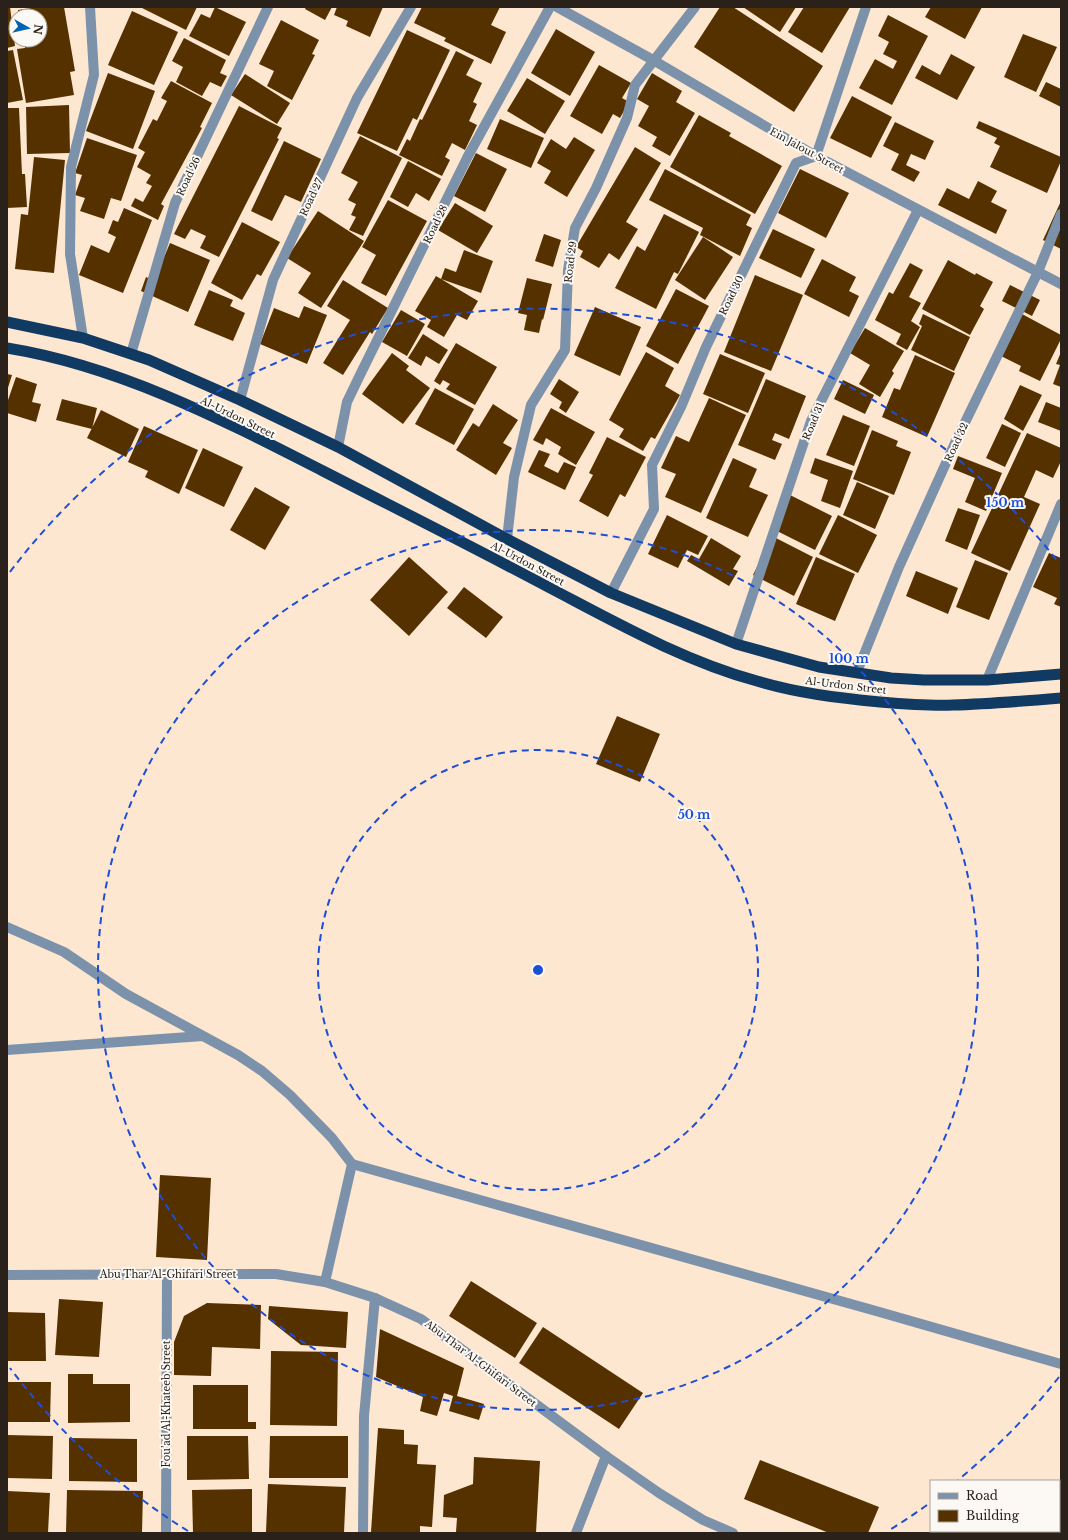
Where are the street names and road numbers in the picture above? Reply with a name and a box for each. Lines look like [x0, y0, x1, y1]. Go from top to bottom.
street label: Ein Jalout Street [767, 125, 846, 176]
street label: Road 26 [174, 154, 203, 198]
street label: Road 27 [297, 175, 326, 218]
street label: Road 28 [420, 203, 450, 246]
street label: Road 29 [561, 240, 580, 284]
street label: Road 30 [716, 273, 747, 317]
street label: Al-Urdon Street [197, 393, 277, 441]
street label: Road 31 [800, 400, 827, 442]
street label: Road 32 [942, 421, 971, 464]
street label: Al-Urdon Street [488, 538, 567, 588]
street label: Al-Urdon Street [804, 674, 887, 697]
street label: Abu Thar Al-Ghifari Street [99, 1268, 236, 1281]
street label: Abu Thar Al-Ghifari Street [422, 1317, 539, 1410]
street label: Fou’ad Al-Khateeb Street [160, 1340, 173, 1467]

